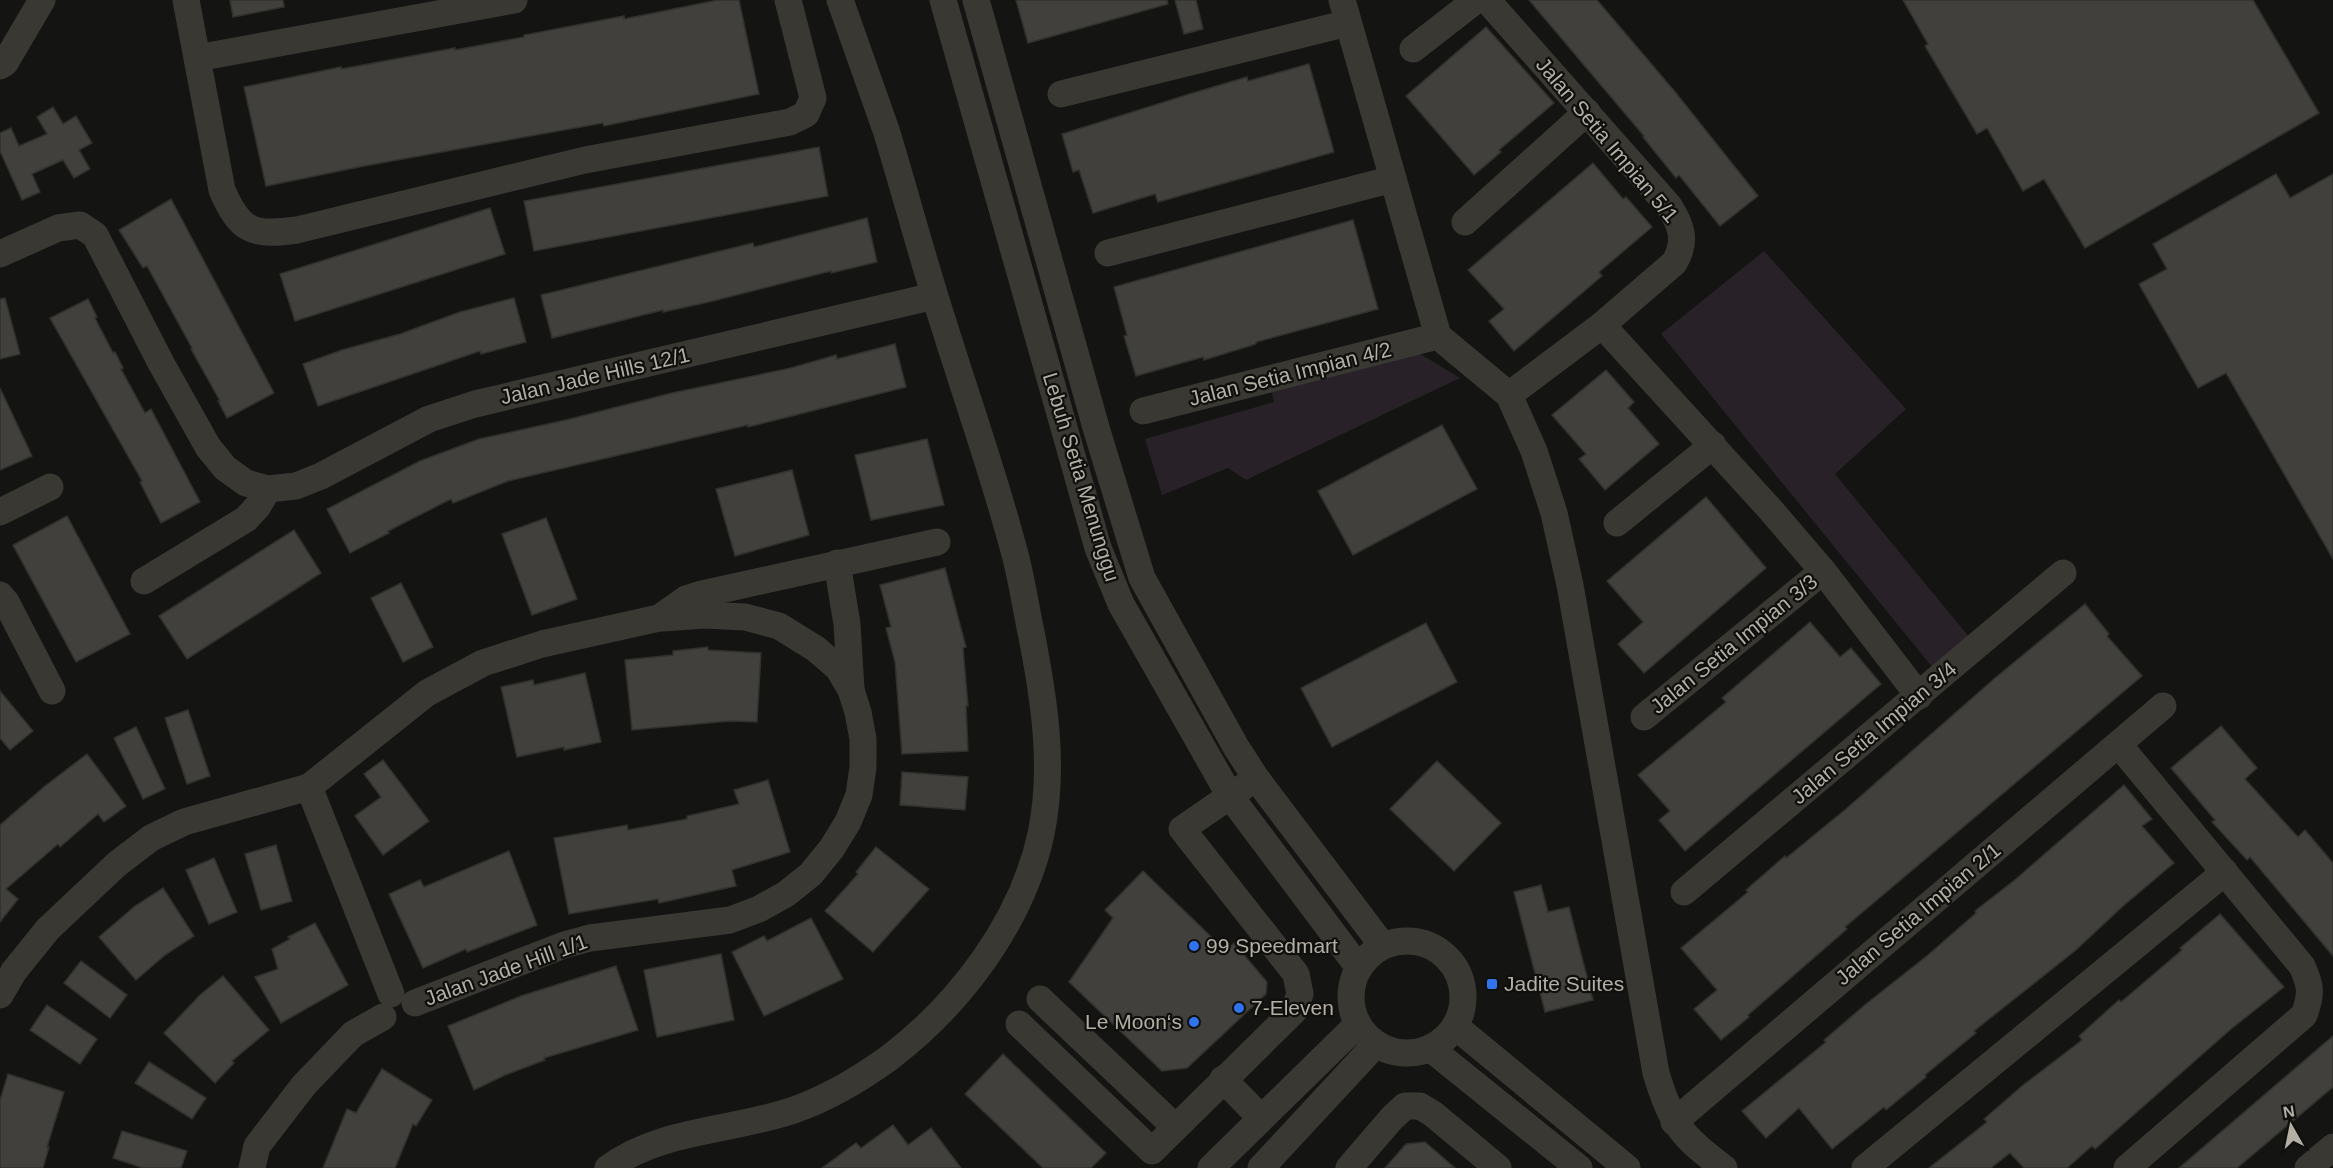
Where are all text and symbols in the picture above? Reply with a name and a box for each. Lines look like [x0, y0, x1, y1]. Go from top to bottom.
street label: Jalan Setia Impian 5/1 [1532, 53, 1683, 227]
street label: Jalan Setia Impian 4/2 [1186, 337, 1393, 410]
street label: Jalan Jade Hills 12/1 [498, 343, 692, 409]
street label: Lebuh Setia Menunggu [1039, 370, 1124, 584]
street label: Jalan Setia Impian 3/3 [1646, 569, 1822, 718]
street label: Jalan Setia Impian 3/4 [1787, 657, 1961, 808]
street label: Jalan Setia Impian 2/1 [1831, 838, 2005, 989]
street label: Jalan Jade Hill 1/1 [421, 929, 590, 1010]
place label: 99 Speedmart [1206, 934, 1338, 957]
marker: 99 Speedmart [1187, 939, 1201, 953]
place label: Jadite Suites [1504, 972, 1624, 995]
marker: Jadite Suites [1485, 977, 1499, 991]
place label: 7-Eleven [1251, 996, 1334, 1019]
marker: 7-Eleven [1232, 1001, 1246, 1015]
place label: Le Moon‘s [1085, 1010, 1182, 1033]
marker: Le Moon‘s [1187, 1015, 1201, 1029]
north arrow [2261, 1096, 2321, 1156]
text: N [2282, 1102, 2296, 1121]

